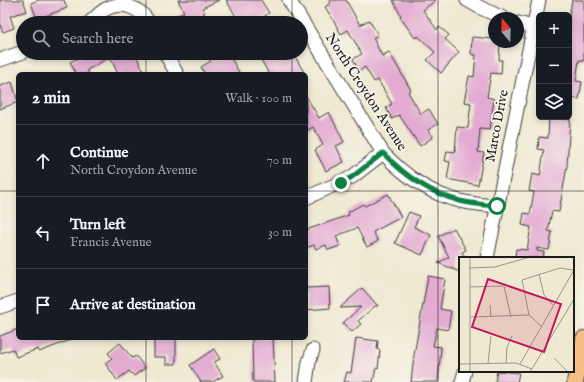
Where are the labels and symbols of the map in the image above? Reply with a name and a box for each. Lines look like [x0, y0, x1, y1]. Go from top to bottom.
north arrow [488, 12, 524, 48]
street label: North Croydon Avenue [321, 30, 411, 155]
street label: Marco Drive [481, 88, 513, 164]
route end [332, 174, 350, 192]
route start [488, 197, 506, 215]
inset map [459, 257, 574, 372]

